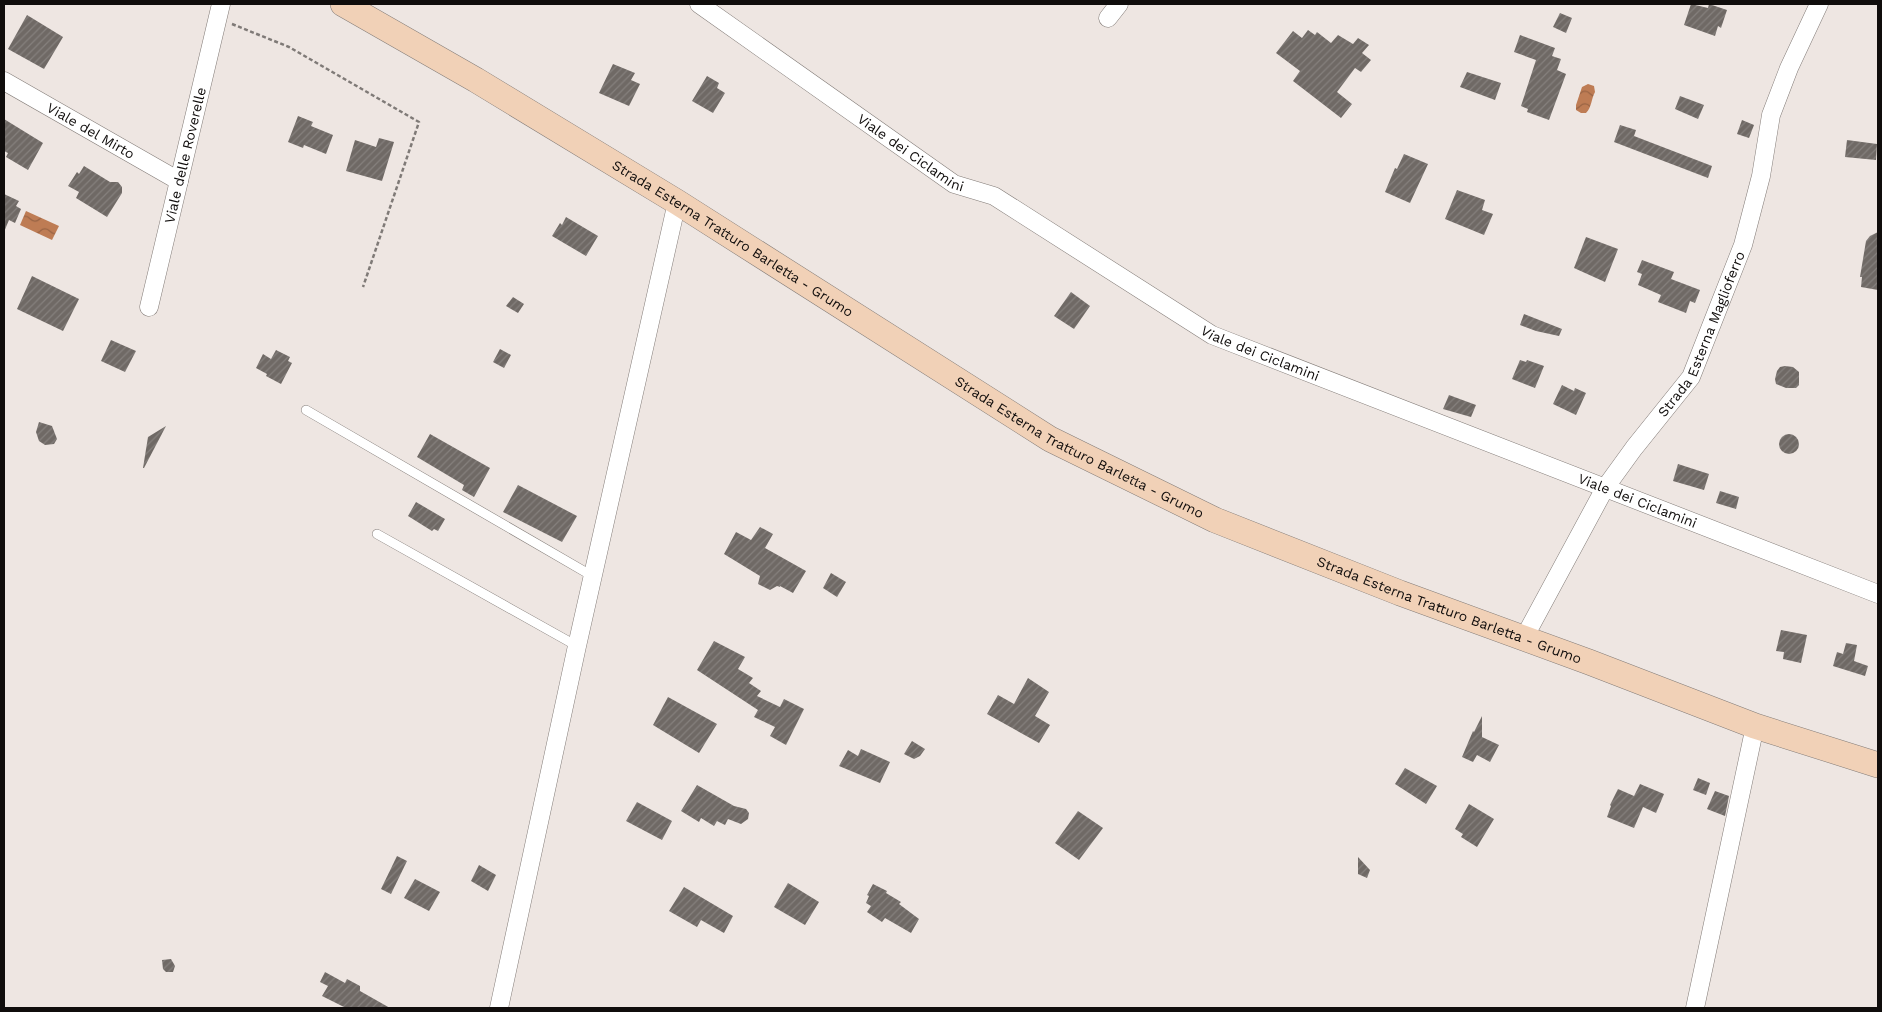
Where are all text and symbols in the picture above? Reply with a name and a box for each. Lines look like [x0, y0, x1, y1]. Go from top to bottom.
street label: Viale delle Roverelle [161, 86, 209, 225]
street label: Viale del Mirto [44, 99, 138, 162]
street label: Viale dei Ciclamini [854, 110, 966, 195]
street label: Strada Esterna Tratturo Barletta - Grumo [610, 157, 856, 320]
street label: Strada Esterna Maglioferro [1654, 249, 1748, 420]
street label: Viale dei Ciclamini [1198, 322, 1322, 384]
street label: Strada Esterna Tratturo Barletta - Grumo [952, 373, 1207, 521]
street label: Viale dei Ciclamini [1576, 470, 1699, 531]
street label: Strada Esterna Tratturo Barletta - Grumo [1315, 553, 1584, 667]

